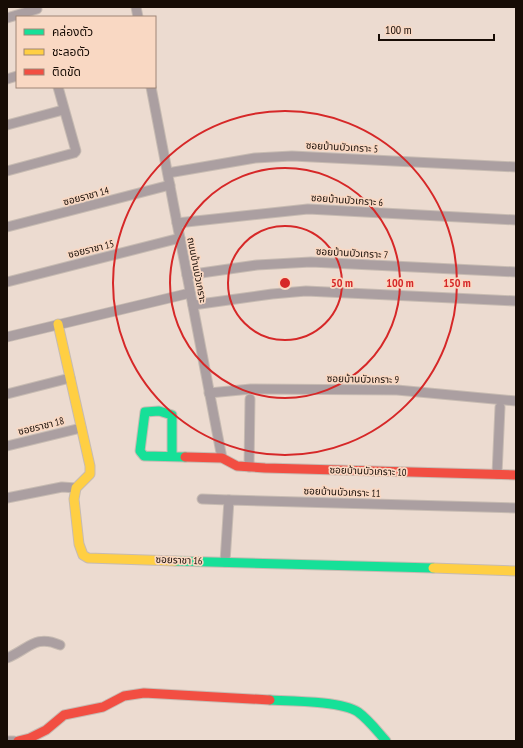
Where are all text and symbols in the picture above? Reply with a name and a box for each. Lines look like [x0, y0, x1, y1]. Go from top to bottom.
legend [16, 16, 156, 88]
scale bar [379, 16, 494, 42]
text: 100 m [385, 22, 412, 37]
text: คล่องตัว [52, 24, 93, 39]
text: ชะลอตัว [52, 44, 90, 59]
text: ติดขัด [52, 64, 81, 79]
street label: ซอยบ้านบัวเกราะ 5 [306, 139, 378, 155]
street label: ซอยราชา 14 [62, 184, 111, 208]
street label: ซอยบ้านบัวเกราะ 6 [310, 191, 384, 209]
street label: ถนนบ้านบัวเกราะ [184, 236, 210, 304]
street label: ซอยราชา 15 [67, 237, 115, 261]
street label: ซอยบ้านบัวเกราะ 7 [316, 245, 388, 261]
text: 50 m [331, 275, 353, 290]
text: 100 m [386, 275, 414, 290]
text: 150 m [443, 275, 471, 290]
centre of rings [278, 276, 292, 290]
street label: ซอยบ้านบัวเกราะ 9 [327, 372, 399, 386]
street label: ซอยราชา 18 [17, 414, 65, 438]
street label: ซอยบ้านบัวเกราะ 10 [329, 463, 407, 479]
street label: ซอยบ้านบัวเกราะ 11 [303, 484, 381, 500]
street label: ซอยราชา 16 [155, 553, 203, 567]

